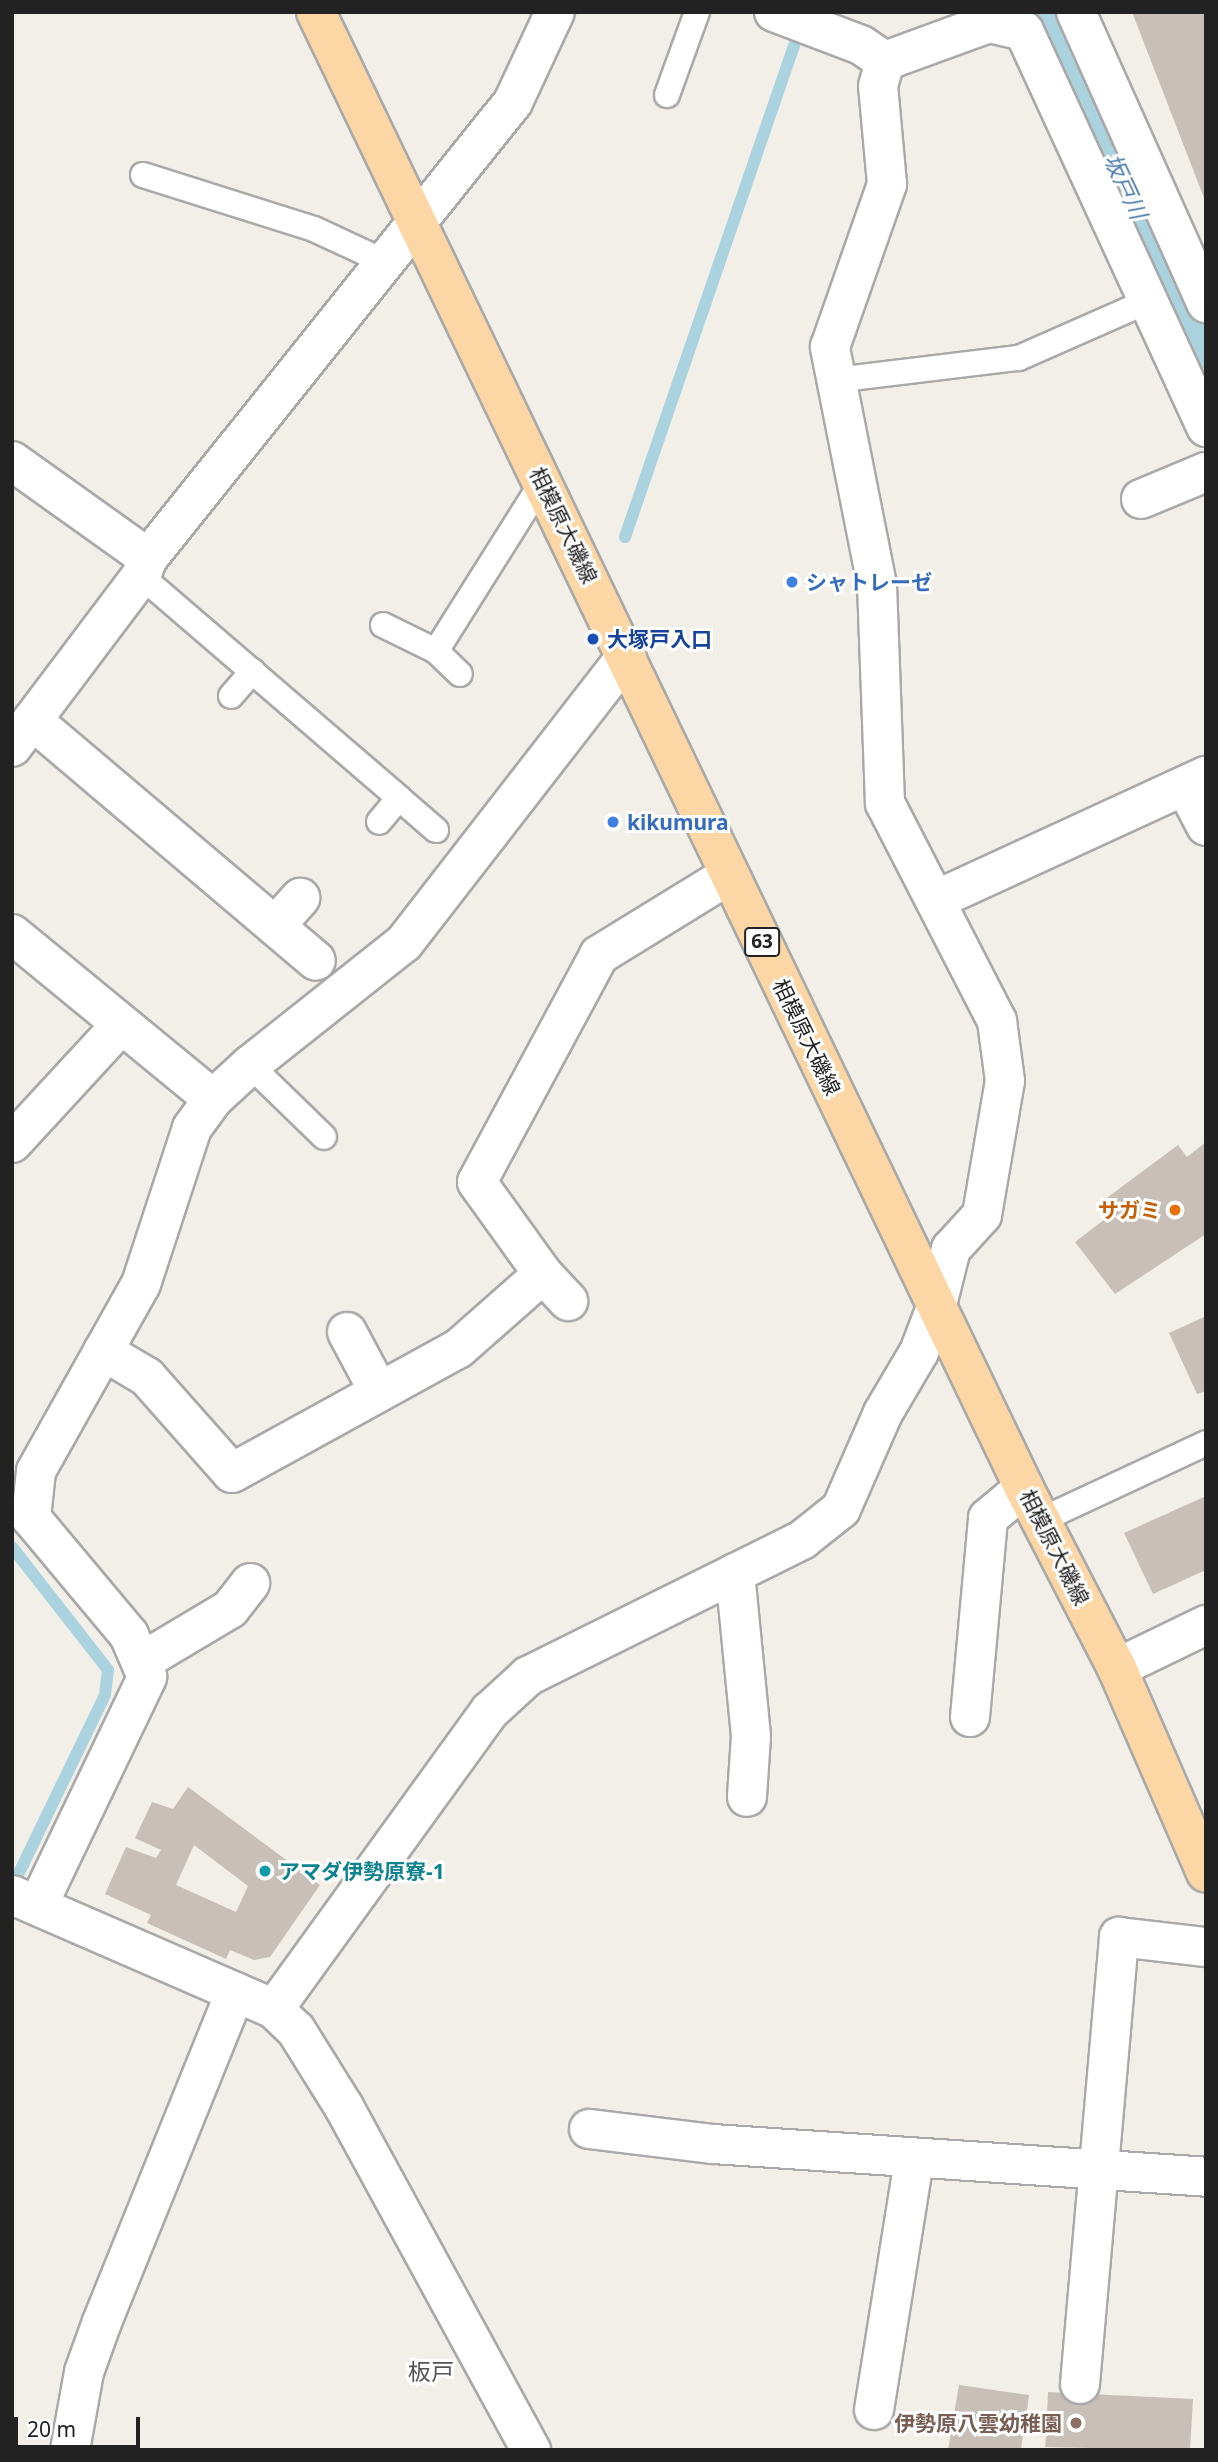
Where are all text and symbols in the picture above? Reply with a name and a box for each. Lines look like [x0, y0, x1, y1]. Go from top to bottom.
water label: 坂戸川 [1099, 149, 1153, 223]
street label: 相模原大磯線 [525, 463, 603, 587]
place label: シャトレーゼ [806, 569, 932, 595]
marker: シャトレーゼ [784, 574, 800, 590]
place label: 大塚戸入口 [607, 626, 712, 652]
marker: 大塚戸入口 [585, 631, 601, 647]
place label: kikumura [627, 809, 729, 835]
marker: kikumura [605, 814, 621, 830]
road number: 63 [743, 926, 781, 958]
street label: 相模原大磯線 [768, 975, 846, 1099]
place label: サガミ [1098, 1197, 1161, 1223]
marker: サガミ [1167, 1202, 1183, 1218]
street label: 相模原大磯線 [1015, 1485, 1095, 1609]
place label: アマダ伊勢原寮-1 [279, 1858, 445, 1884]
marker: アマダ伊勢原寮-1 [257, 1863, 273, 1879]
district label: 板戸 [408, 2357, 454, 2385]
scale bar [18, 2402, 144, 2446]
place label: 伊勢原八雲幼稚園 [894, 2410, 1062, 2436]
text: 20 m [27, 2415, 76, 2443]
marker: 伊勢原八雲幼稚園 [1068, 2415, 1084, 2431]

